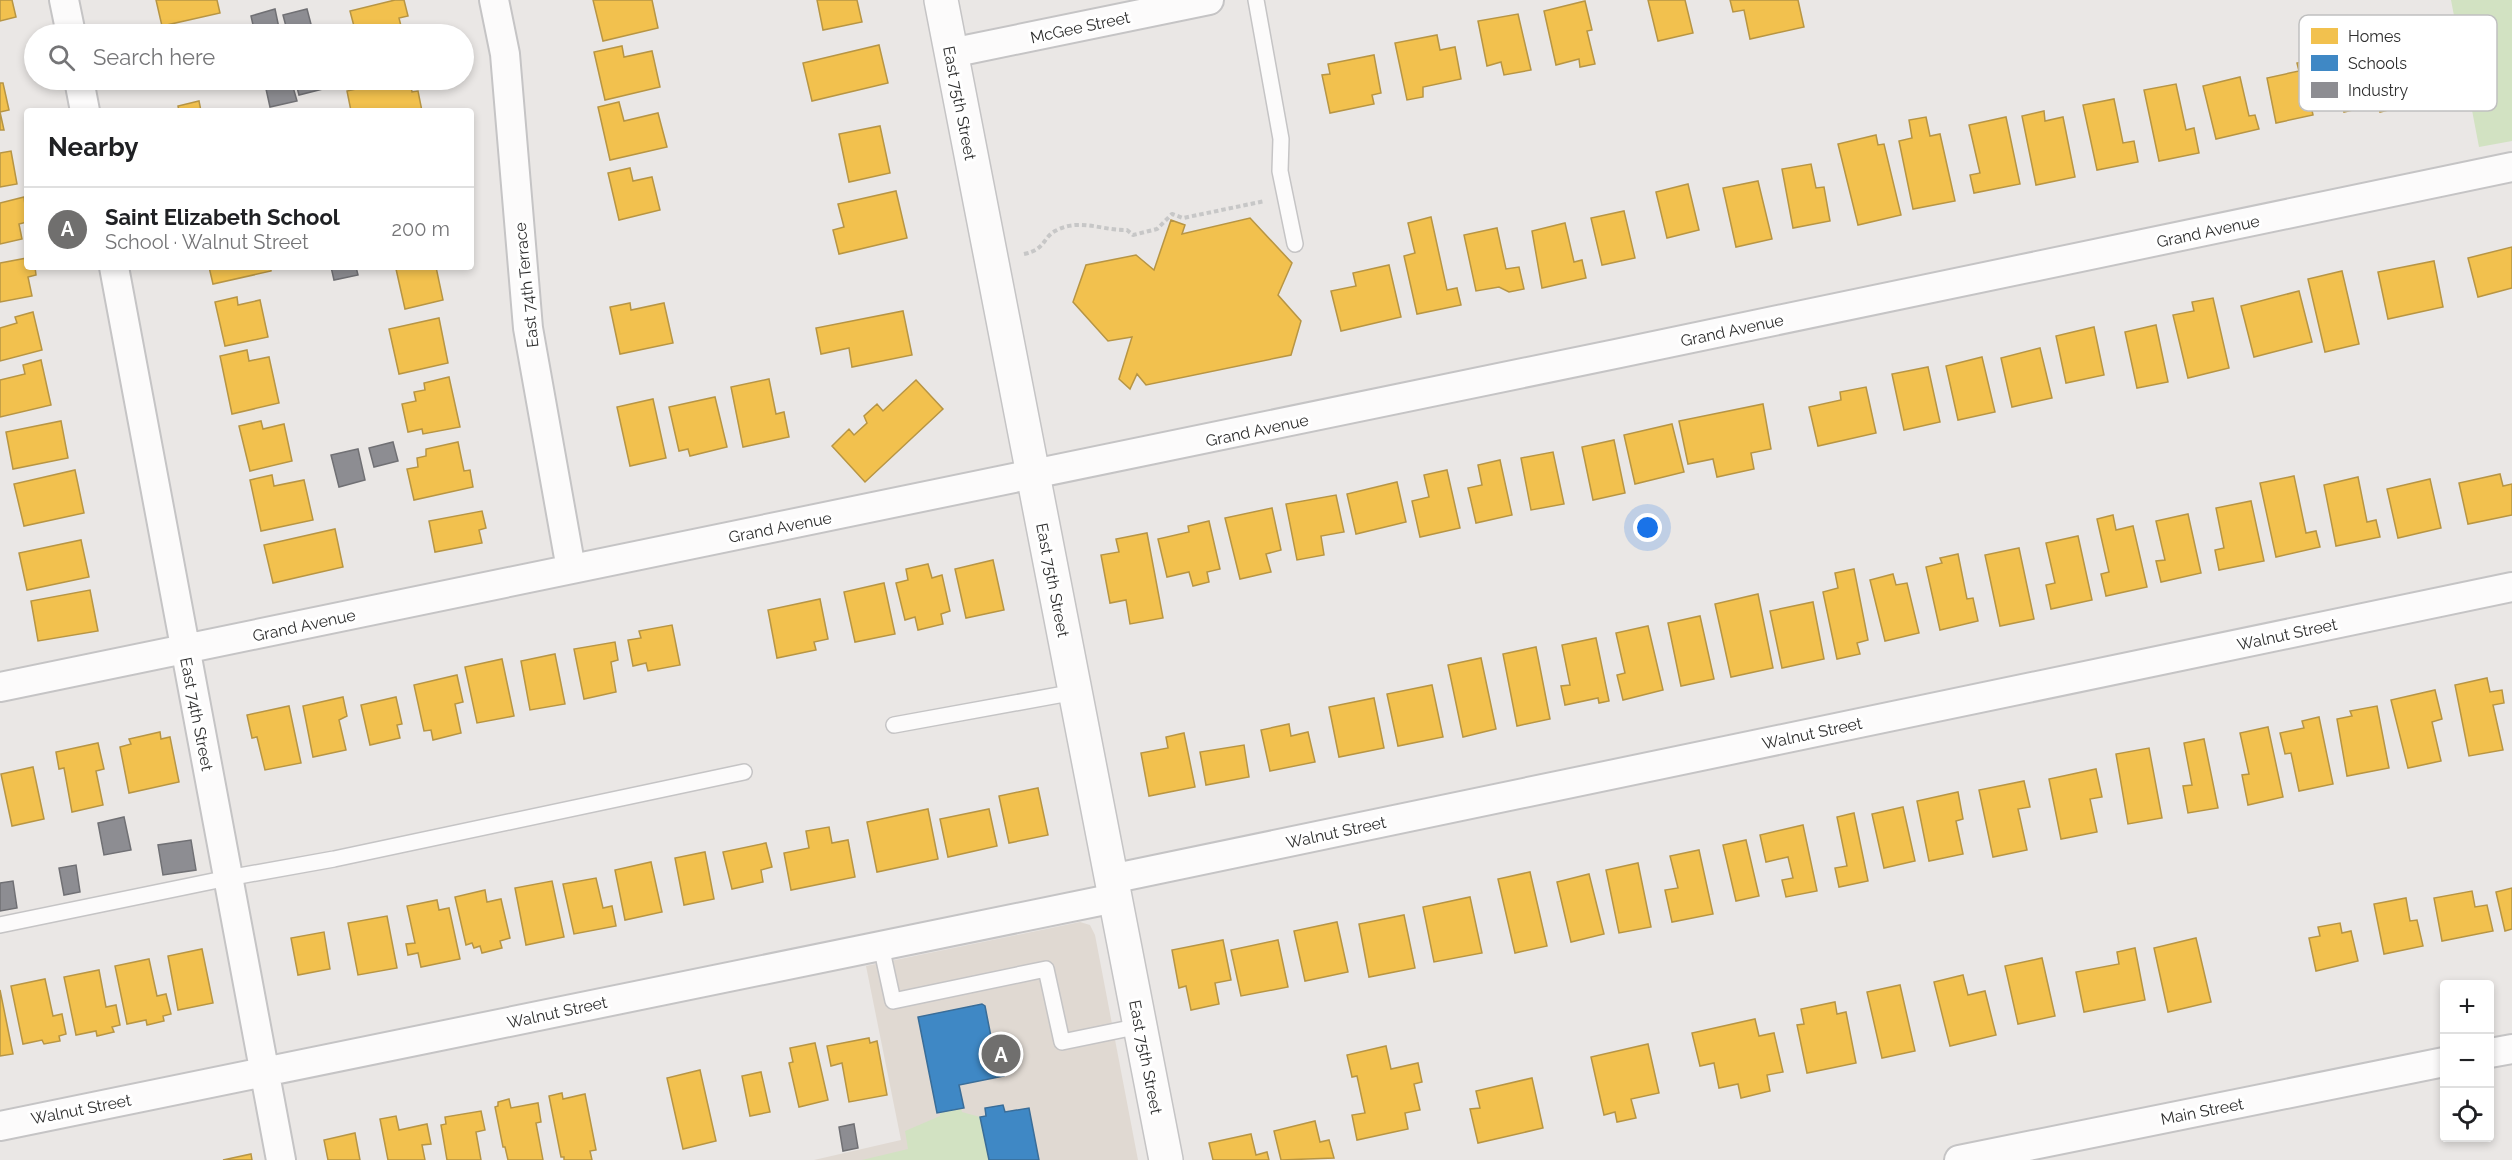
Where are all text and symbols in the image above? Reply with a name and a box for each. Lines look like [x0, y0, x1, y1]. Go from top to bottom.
street label: McGee Street [1029, 8, 1132, 47]
legend [2299, 15, 2497, 111]
search box [24, 24, 474, 90]
text: Homes [2348, 27, 2401, 46]
icon: search [45, 41, 78, 74]
text: Search here [93, 44, 215, 70]
street label: East 75th Street [939, 44, 980, 162]
text: Schools [2348, 54, 2407, 73]
text: Industry [2348, 81, 2408, 100]
text: Nearby [48, 132, 138, 162]
text: Saint Elizabeth School [105, 204, 340, 230]
street label: Grand Avenue [2155, 211, 2261, 252]
text: A [61, 217, 74, 241]
text: 200 m [392, 217, 450, 241]
street label: East 74th Terrace [510, 221, 543, 348]
text: School · Walnut Street [105, 230, 309, 254]
street label: Grand Avenue [1679, 310, 1785, 351]
street label: Grand Avenue [1204, 410, 1310, 451]
street label: Grand Avenue [727, 508, 833, 547]
your location [1633, 513, 1662, 542]
street label: East 75th Street [1032, 521, 1073, 639]
street label: Grand Avenue [251, 605, 357, 646]
street label: Walnut Street [2235, 615, 2339, 654]
street label: East 74th Street [176, 656, 217, 773]
street label: Walnut Street [1760, 714, 1864, 753]
street label: Walnut Street [1284, 813, 1388, 852]
map controls [2440, 980, 2494, 1142]
button: + [2440, 980, 2494, 1034]
street label: Walnut Street [505, 993, 609, 1032]
street label: East 75th Street [1125, 998, 1166, 1116]
pin: A [982, 1032, 1020, 1076]
button: − [2440, 1034, 2494, 1088]
button: locate [2440, 1088, 2494, 1142]
street label: Walnut Street [29, 1090, 133, 1129]
street label: Main Street [2159, 1094, 2246, 1129]

